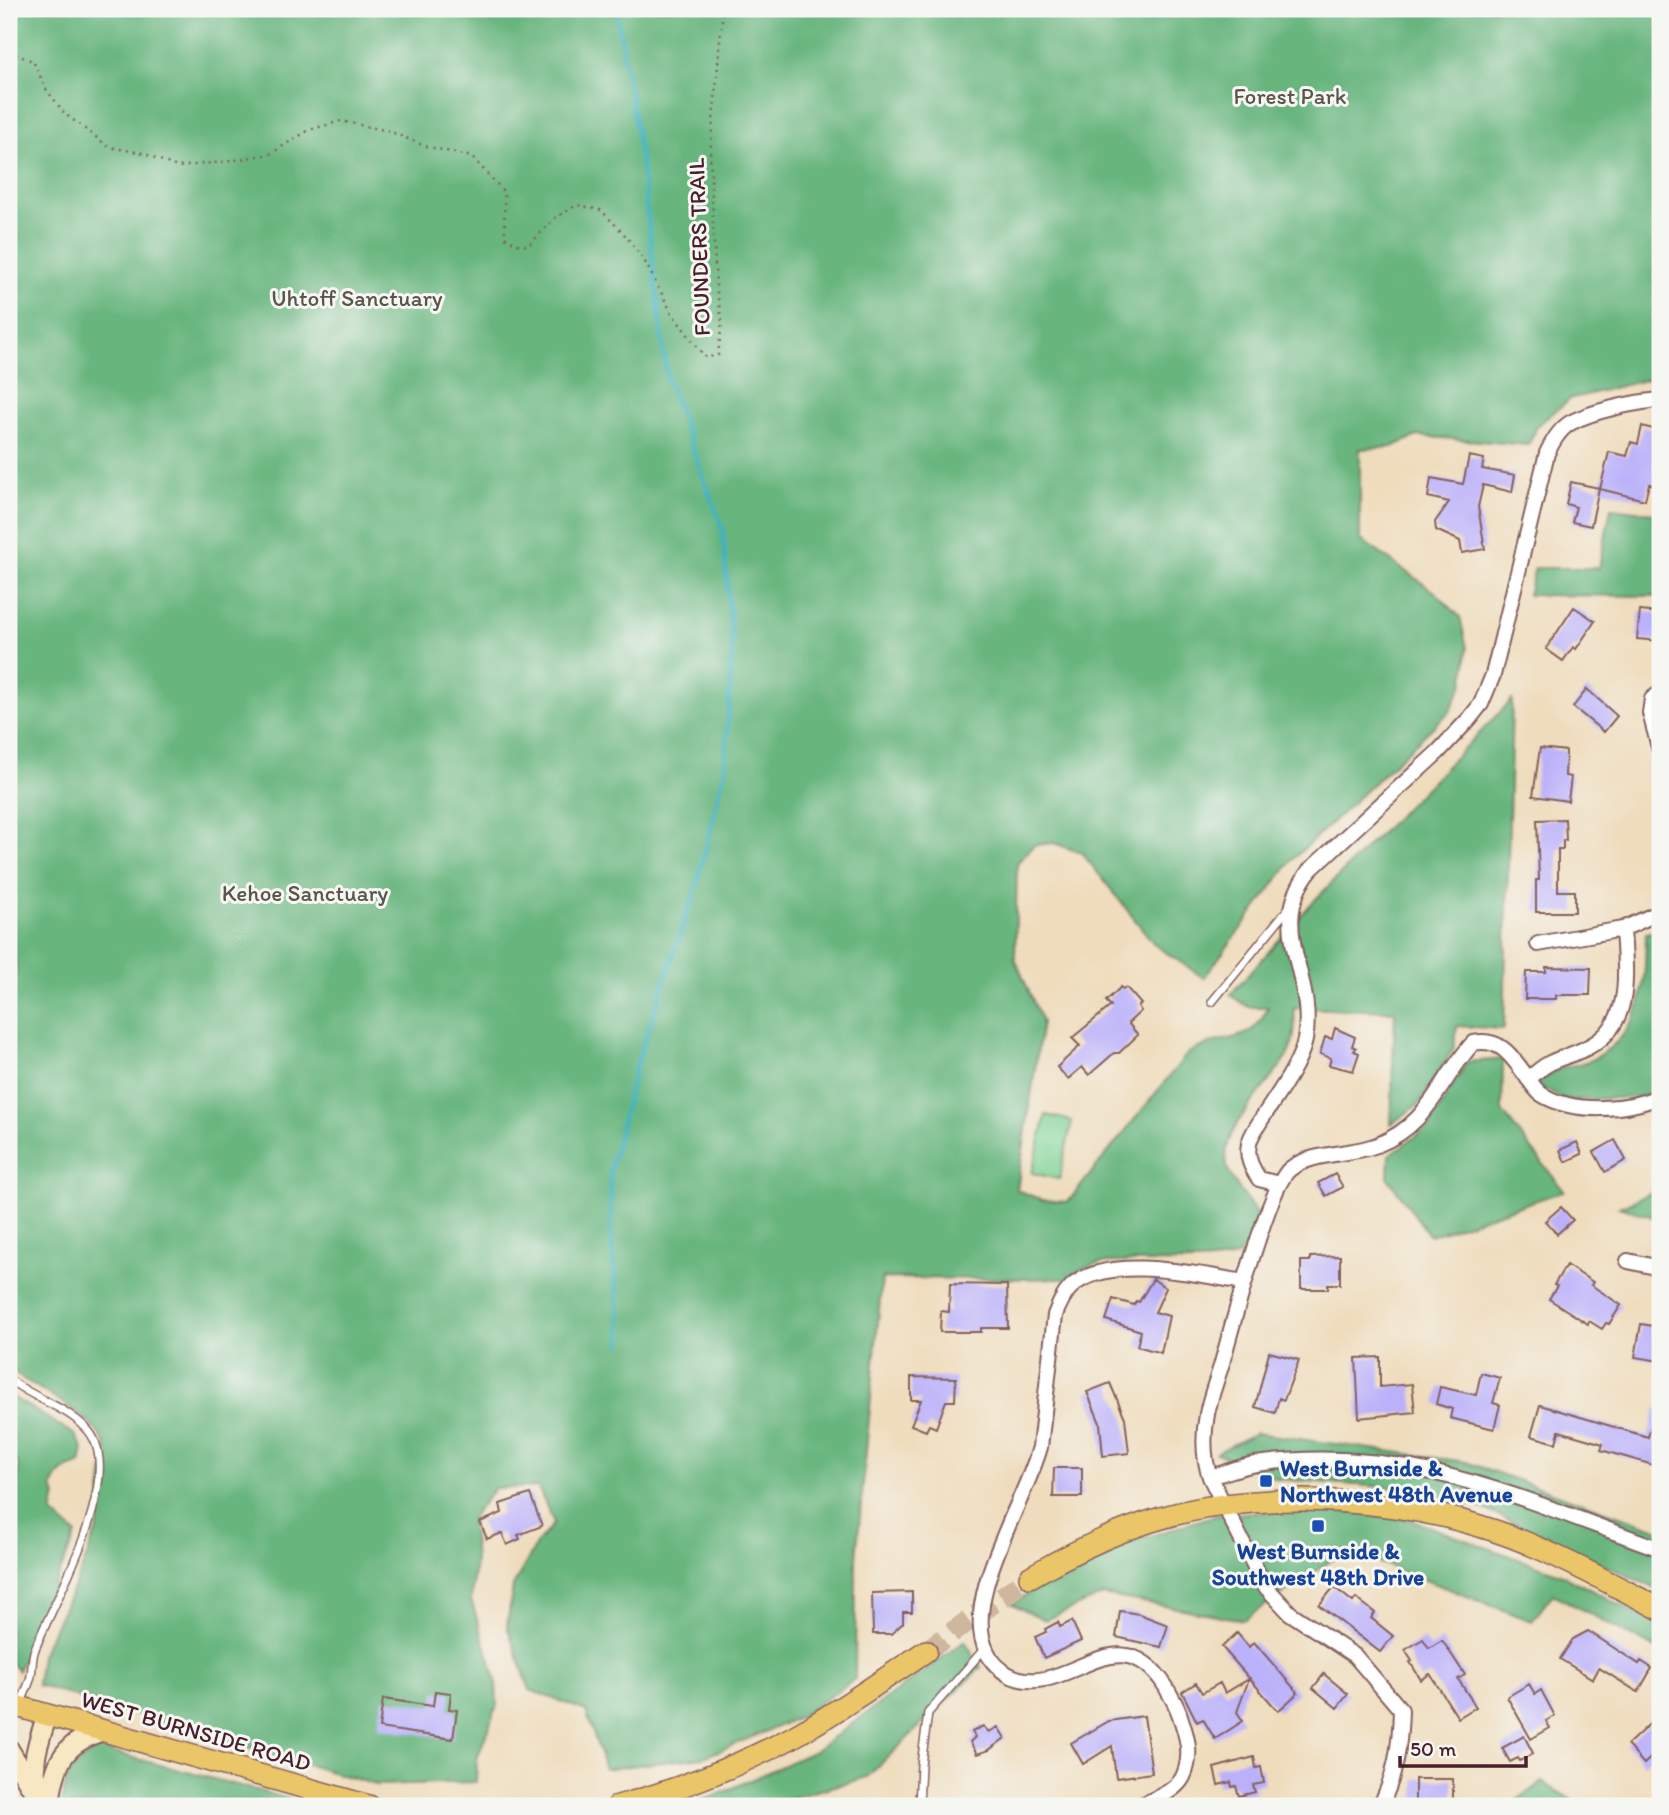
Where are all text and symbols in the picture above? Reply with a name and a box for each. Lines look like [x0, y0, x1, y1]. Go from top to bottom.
park label: Forest Park [1234, 82, 1347, 110]
street label: FOUNDERS TRAIL [682, 157, 716, 336]
park label: Uhtoff Sanctuary [271, 284, 443, 312]
park label: Kehoe Sanctuary [222, 879, 388, 907]
place label: West Burnside & Northwest 48th Avenue [1280, 1454, 1513, 1508]
marker: West Burnside & Northwest 48th Avenue [1258, 1473, 1274, 1489]
marker: West Burnside & Southwest 48th Drive [1310, 1518, 1326, 1534]
place label: West Burnside & Southwest 48th Drive [1212, 1537, 1424, 1591]
street label: WEST BURNSIDE ROAD [78, 1685, 314, 1777]
scale bar [1400, 1724, 1526, 1768]
text: 50 m [1410, 1736, 1457, 1761]

